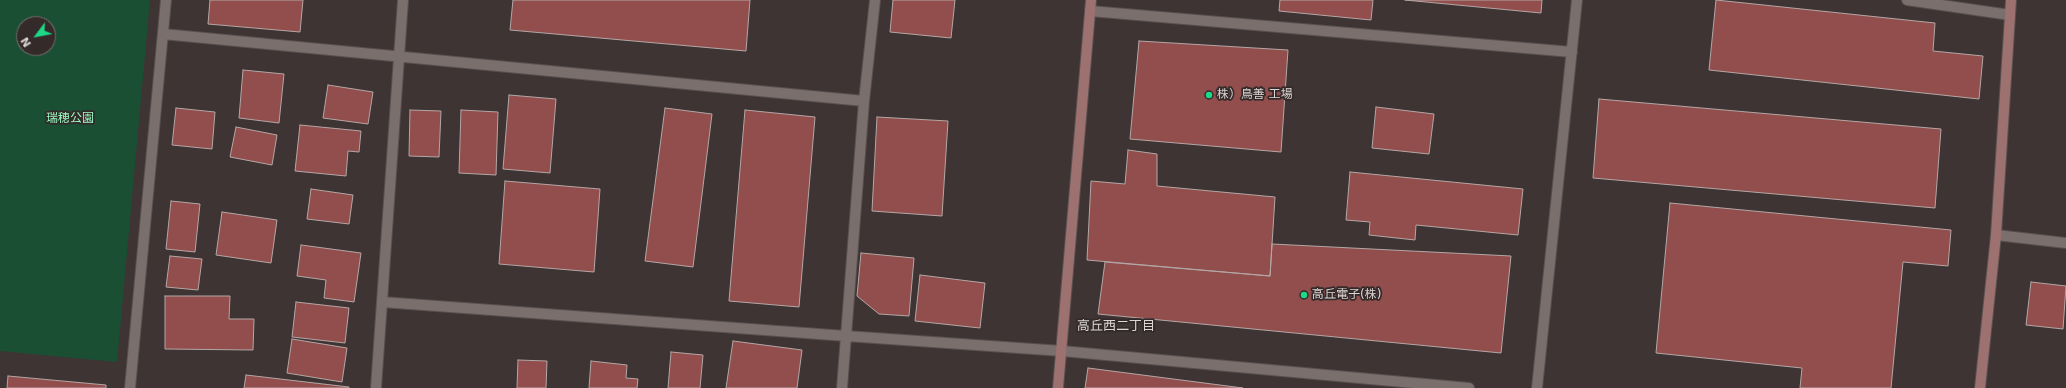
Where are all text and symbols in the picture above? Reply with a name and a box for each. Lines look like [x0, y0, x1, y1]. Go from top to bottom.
north arrow [16, 16, 56, 56]
text: N [18, 35, 34, 49]
place label: 株）鳥善 工場 [1217, 88, 1293, 102]
marker: 株）鳥善 工場 [1204, 90, 1214, 100]
park label: 瑞穂公園 [46, 112, 94, 126]
place label: 高丘電子(株) [1312, 288, 1381, 302]
marker: 高丘電子(株) [1299, 290, 1309, 300]
district label: 高丘西二丁目 [1077, 319, 1155, 335]

